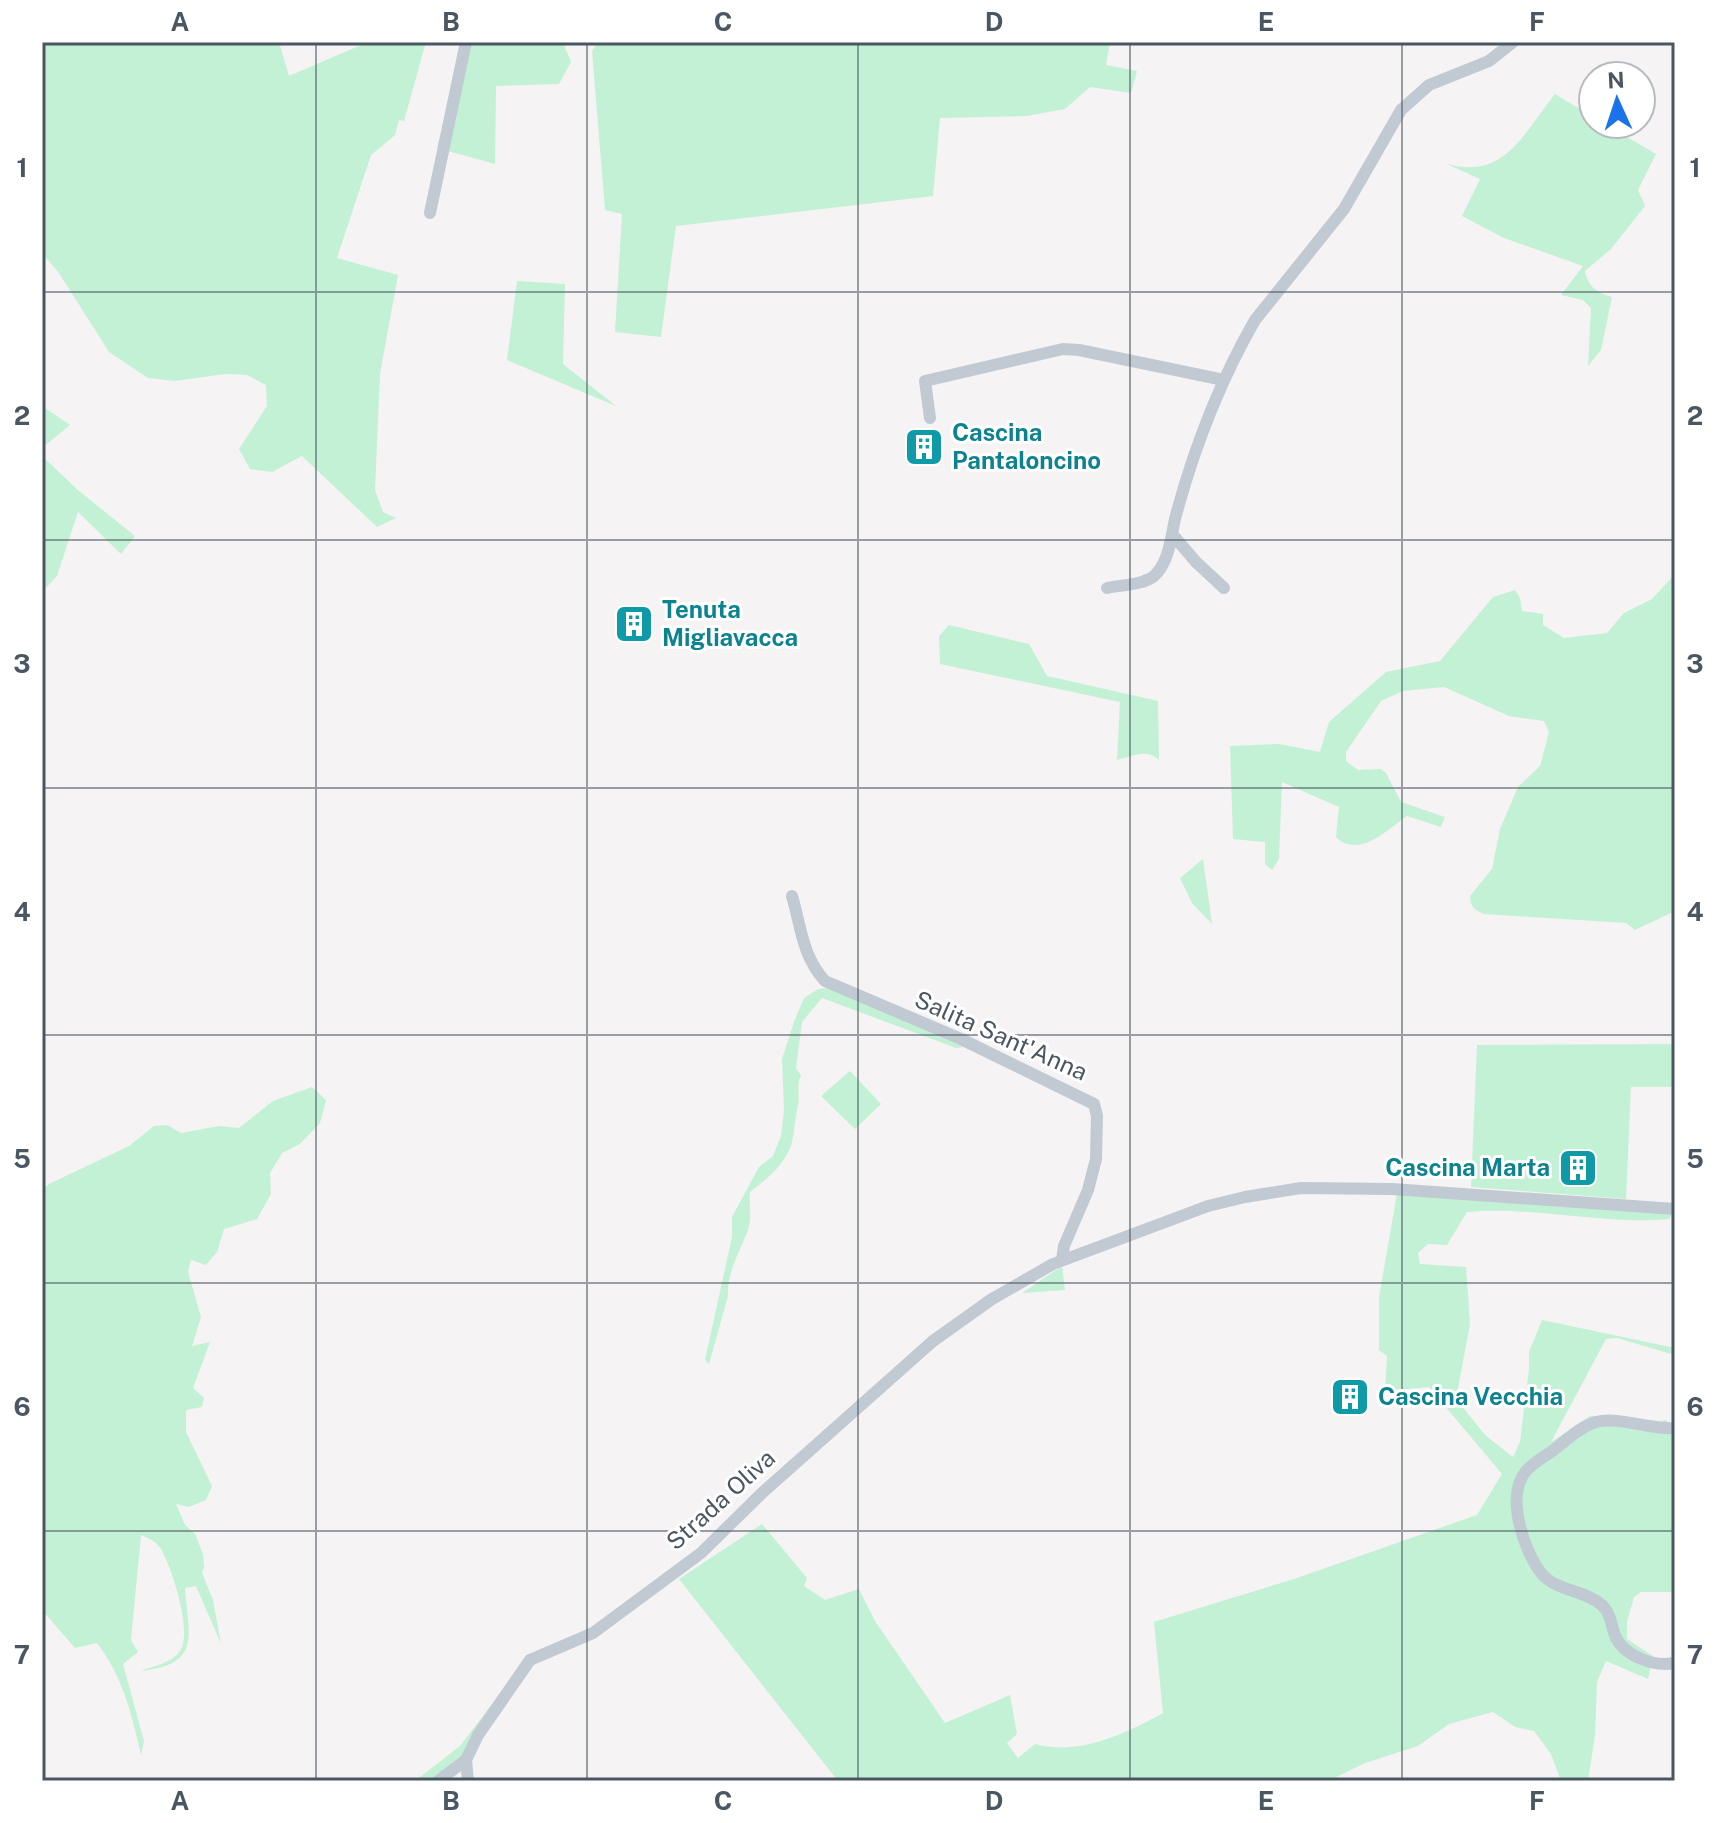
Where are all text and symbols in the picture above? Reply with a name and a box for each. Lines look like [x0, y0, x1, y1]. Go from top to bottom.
text: A [171, 6, 190, 37]
text: B [442, 6, 460, 37]
text: C [714, 6, 732, 37]
text: D [985, 6, 1003, 37]
text: E [1258, 6, 1274, 37]
text: F [1529, 6, 1545, 37]
north arrow [1577, 60, 1657, 140]
text: N [1607, 67, 1625, 93]
text: 1 [16, 152, 28, 183]
text: 1 [1689, 152, 1701, 183]
text: 2 [14, 400, 30, 431]
text: 2 [1687, 400, 1703, 431]
place label: Cascina Pantaloncino [952, 418, 1101, 474]
building icon: Cascina Pantaloncino [903, 426, 945, 468]
place label: Tenuta Migliavacca [662, 595, 798, 651]
building icon: Tenuta Migliavacca [613, 603, 655, 645]
text: 3 [13, 648, 31, 679]
text: 3 [1686, 648, 1704, 679]
text: 4 [13, 896, 31, 927]
text: 4 [1686, 896, 1704, 927]
street label: Salita Sant'Anna [911, 984, 1092, 1086]
text: 5 [13, 1143, 31, 1174]
text: 5 [1686, 1143, 1704, 1174]
building icon: Cascina Marta [1557, 1147, 1599, 1189]
place label: Cascina Marta [1385, 1153, 1550, 1181]
building icon: Cascina Vecchia [1329, 1376, 1371, 1418]
place label: Cascina Vecchia [1378, 1382, 1563, 1410]
text: 6 [13, 1391, 31, 1422]
text: 6 [1686, 1391, 1704, 1422]
street label: Strada Oliva [660, 1443, 780, 1555]
text: 7 [14, 1639, 30, 1670]
text: 7 [1687, 1639, 1703, 1670]
text: A [171, 1785, 190, 1816]
text: B [442, 1785, 460, 1816]
text: C [714, 1785, 732, 1816]
text: D [985, 1785, 1003, 1816]
text: E [1258, 1785, 1274, 1816]
text: F [1529, 1785, 1545, 1816]

